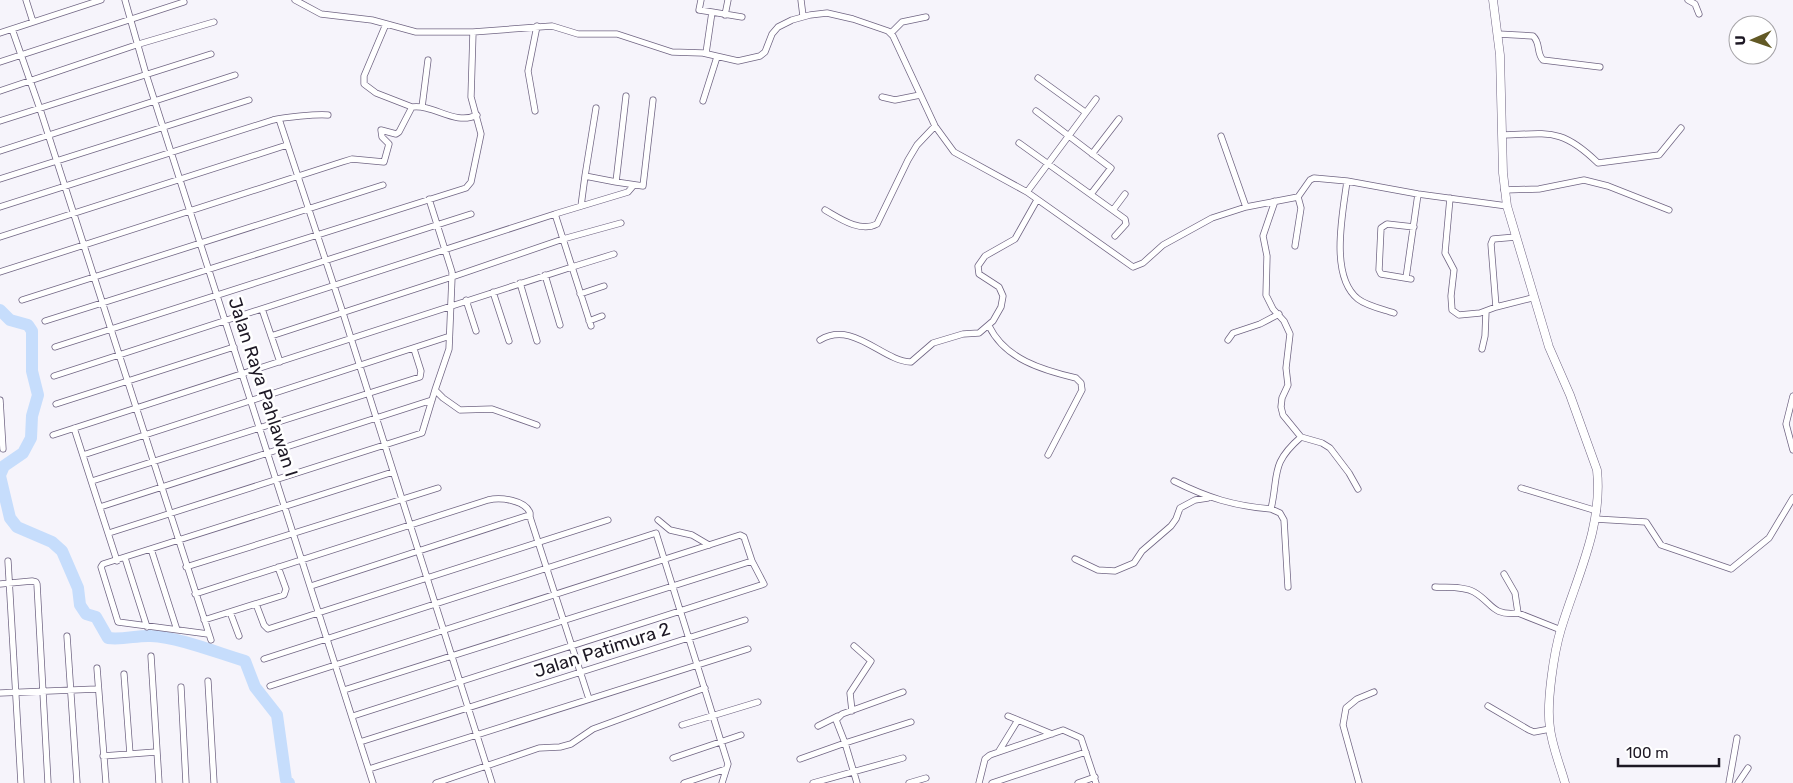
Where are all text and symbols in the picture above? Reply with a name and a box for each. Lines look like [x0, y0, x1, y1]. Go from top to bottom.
north arrow [1728, 15, 1778, 65]
text: U [1732, 35, 1749, 46]
street label: Jalan Raya Pahlawan I [224, 295, 302, 479]
street label: Jalan Patimura 2 [531, 618, 673, 682]
scale bar [1618, 736, 1719, 768]
text: 100 m [1626, 744, 1668, 762]

